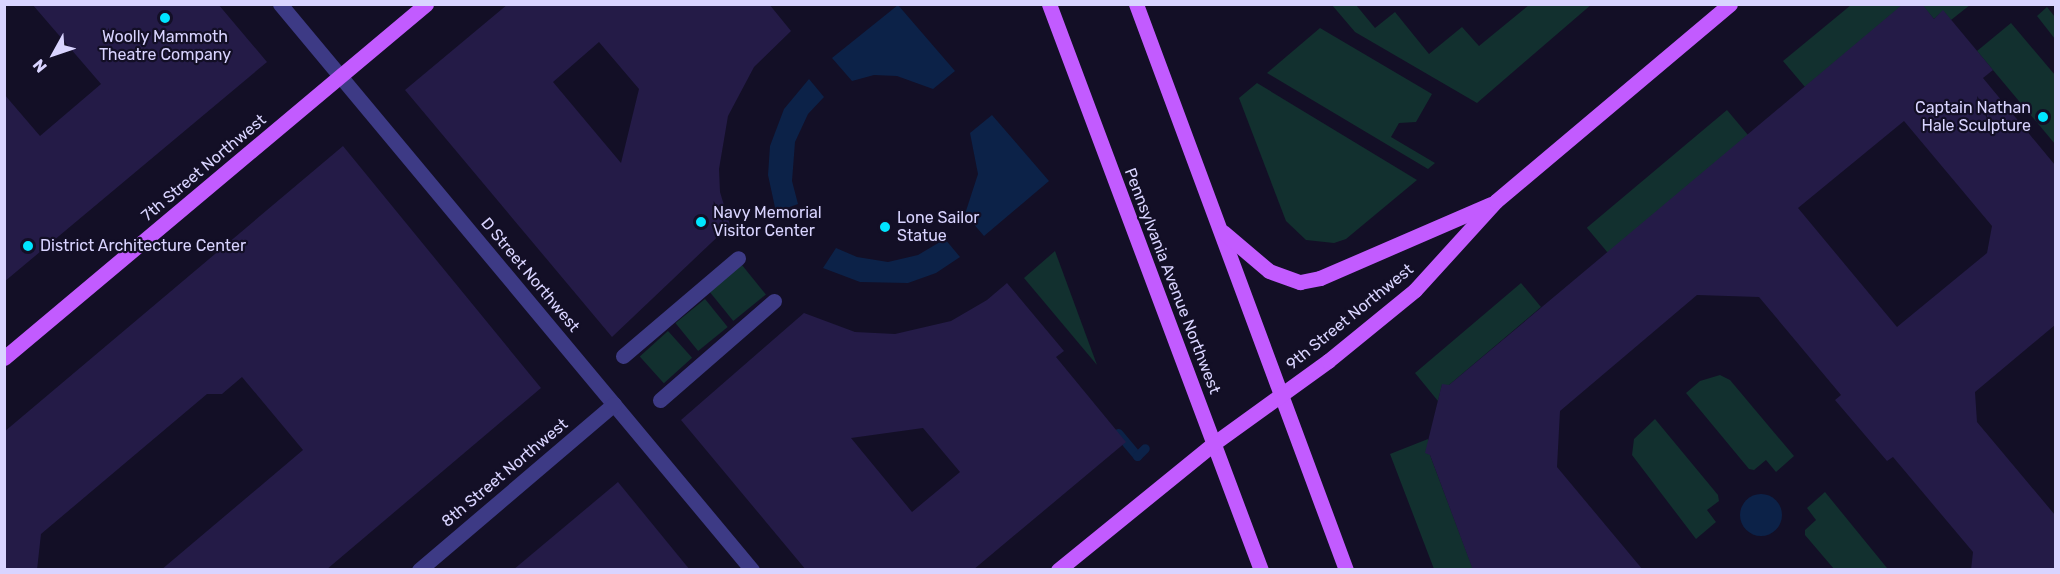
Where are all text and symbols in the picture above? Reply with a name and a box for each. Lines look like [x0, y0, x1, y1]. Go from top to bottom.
marker: Woolly Mammoth Theatre Company [158, 11, 172, 25]
north arrow [24, 24, 84, 84]
place label: Woolly Mammoth Theatre Company [99, 27, 231, 65]
text: N [29, 55, 51, 76]
place label: Captain Nathan Hale Sculpture [1915, 98, 2031, 136]
street label: 7th Street Northwest [138, 110, 270, 226]
marker: Captain Nathan Hale Sculpture [2036, 110, 2050, 124]
street label: Pennsylvania Avenue Northwest [1120, 165, 1224, 397]
place label: Navy Memorial Visitor Center [713, 203, 822, 241]
place label: Lone Sailor Statue [897, 208, 979, 246]
street label: D Street Northwest [477, 214, 583, 336]
marker: Navy Memorial Visitor Center [694, 215, 708, 229]
marker: Lone Sailor Statue [878, 220, 892, 234]
place label: District Architecture Center [40, 236, 247, 256]
marker: District Architecture Center [21, 239, 35, 253]
street label: 9th Street Northwest [1283, 260, 1417, 374]
street label: 8th Street Northwest [438, 415, 572, 531]

